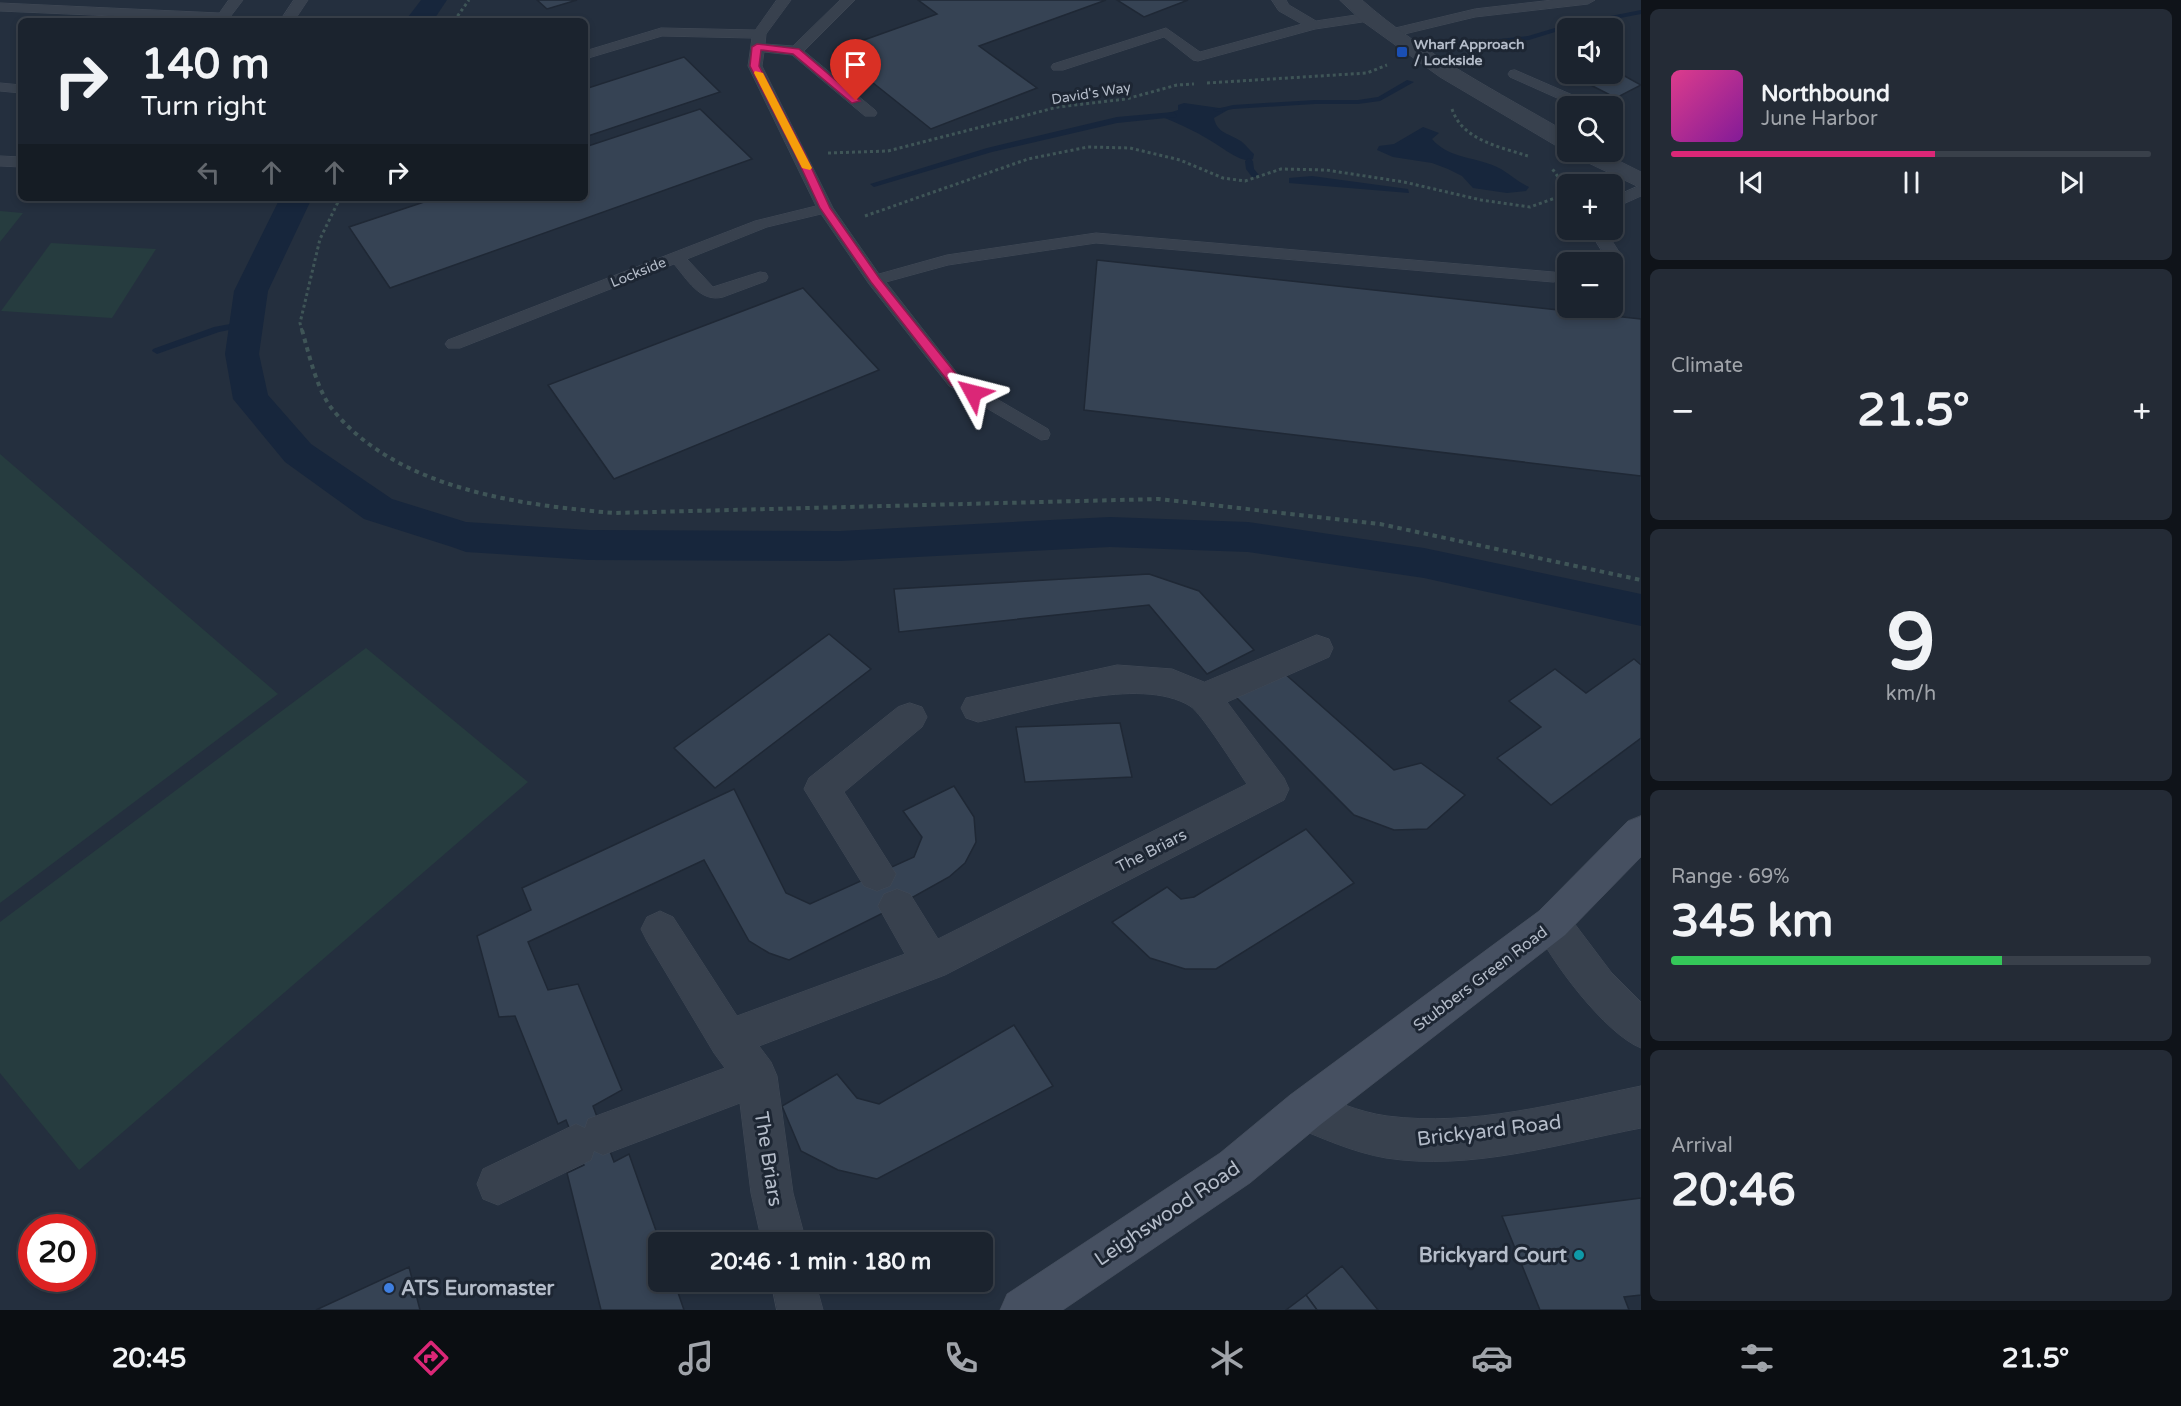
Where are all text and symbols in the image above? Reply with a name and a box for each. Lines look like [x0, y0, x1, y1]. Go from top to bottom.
map controls [1557, 18, 1623, 318]
button: sound [1557, 18, 1623, 84]
place label: Wharf Approach / Lockside [1414, 36, 1524, 69]
text: 140 m [141, 39, 270, 90]
pin [830, 39, 881, 101]
icon: right [42, 42, 120, 120]
marker: Wharf Approach / Lockside [1395, 45, 1409, 59]
icon: arrive [839, 48, 872, 81]
street label: David's Way [1050, 79, 1132, 108]
text: Northbound [1761, 81, 1890, 107]
text: Turn right [141, 90, 267, 123]
button: search [1557, 96, 1623, 162]
text: June Harbor [1761, 107, 1878, 131]
icon: left [192, 156, 225, 189]
icon: ahead [255, 156, 288, 189]
icon: ahead [318, 156, 351, 189]
icon: right [381, 156, 414, 189]
icon: previous [1735, 166, 1768, 199]
icon: pause [1895, 166, 1928, 199]
icon: next [2055, 166, 2088, 199]
button: + [1557, 174, 1623, 240]
button: − [1557, 252, 1623, 318]
street label: Lockside [608, 254, 669, 291]
text: Climate [1671, 354, 1743, 378]
position arrow [941, 361, 1005, 425]
text: 21.5° [1857, 384, 1970, 438]
text: − [1671, 392, 1695, 431]
text: + [2132, 392, 2151, 431]
text: 9 [1887, 596, 1935, 690]
text: km/h [1886, 682, 1936, 706]
street label: The Briars [1113, 825, 1190, 877]
text: Range · 69% [1671, 865, 1790, 889]
text: 345 km [1671, 895, 1833, 949]
street label: Stubbers Green Road [1410, 922, 1552, 1036]
street label: The Briars [749, 1110, 787, 1208]
street label: Brickyard Road [1416, 1110, 1563, 1152]
text: Arrival [1671, 1134, 1733, 1158]
street label: Leighswood Road [1090, 1156, 1245, 1271]
text: 20:46 [1671, 1164, 1796, 1218]
speed limit sign: 20 [18, 1214, 96, 1292]
place label: Brickyard Court [1419, 1244, 1567, 1268]
marker: Brickyard Court [1572, 1248, 1586, 1262]
text: 20:46 · 1 min · 180 m [710, 1249, 931, 1275]
place label: ATS Euromaster [401, 1277, 555, 1301]
marker: ATS Euromaster [382, 1281, 396, 1295]
icon: directions [410, 1337, 452, 1379]
icon: music [675, 1337, 717, 1379]
icon: phone [940, 1337, 982, 1379]
icon: climate [1206, 1337, 1248, 1379]
icon: car [1471, 1337, 1513, 1379]
icon: filters [1736, 1337, 1778, 1379]
text: 20:45 [112, 1342, 187, 1375]
text: 21.5° [2002, 1342, 2069, 1375]

